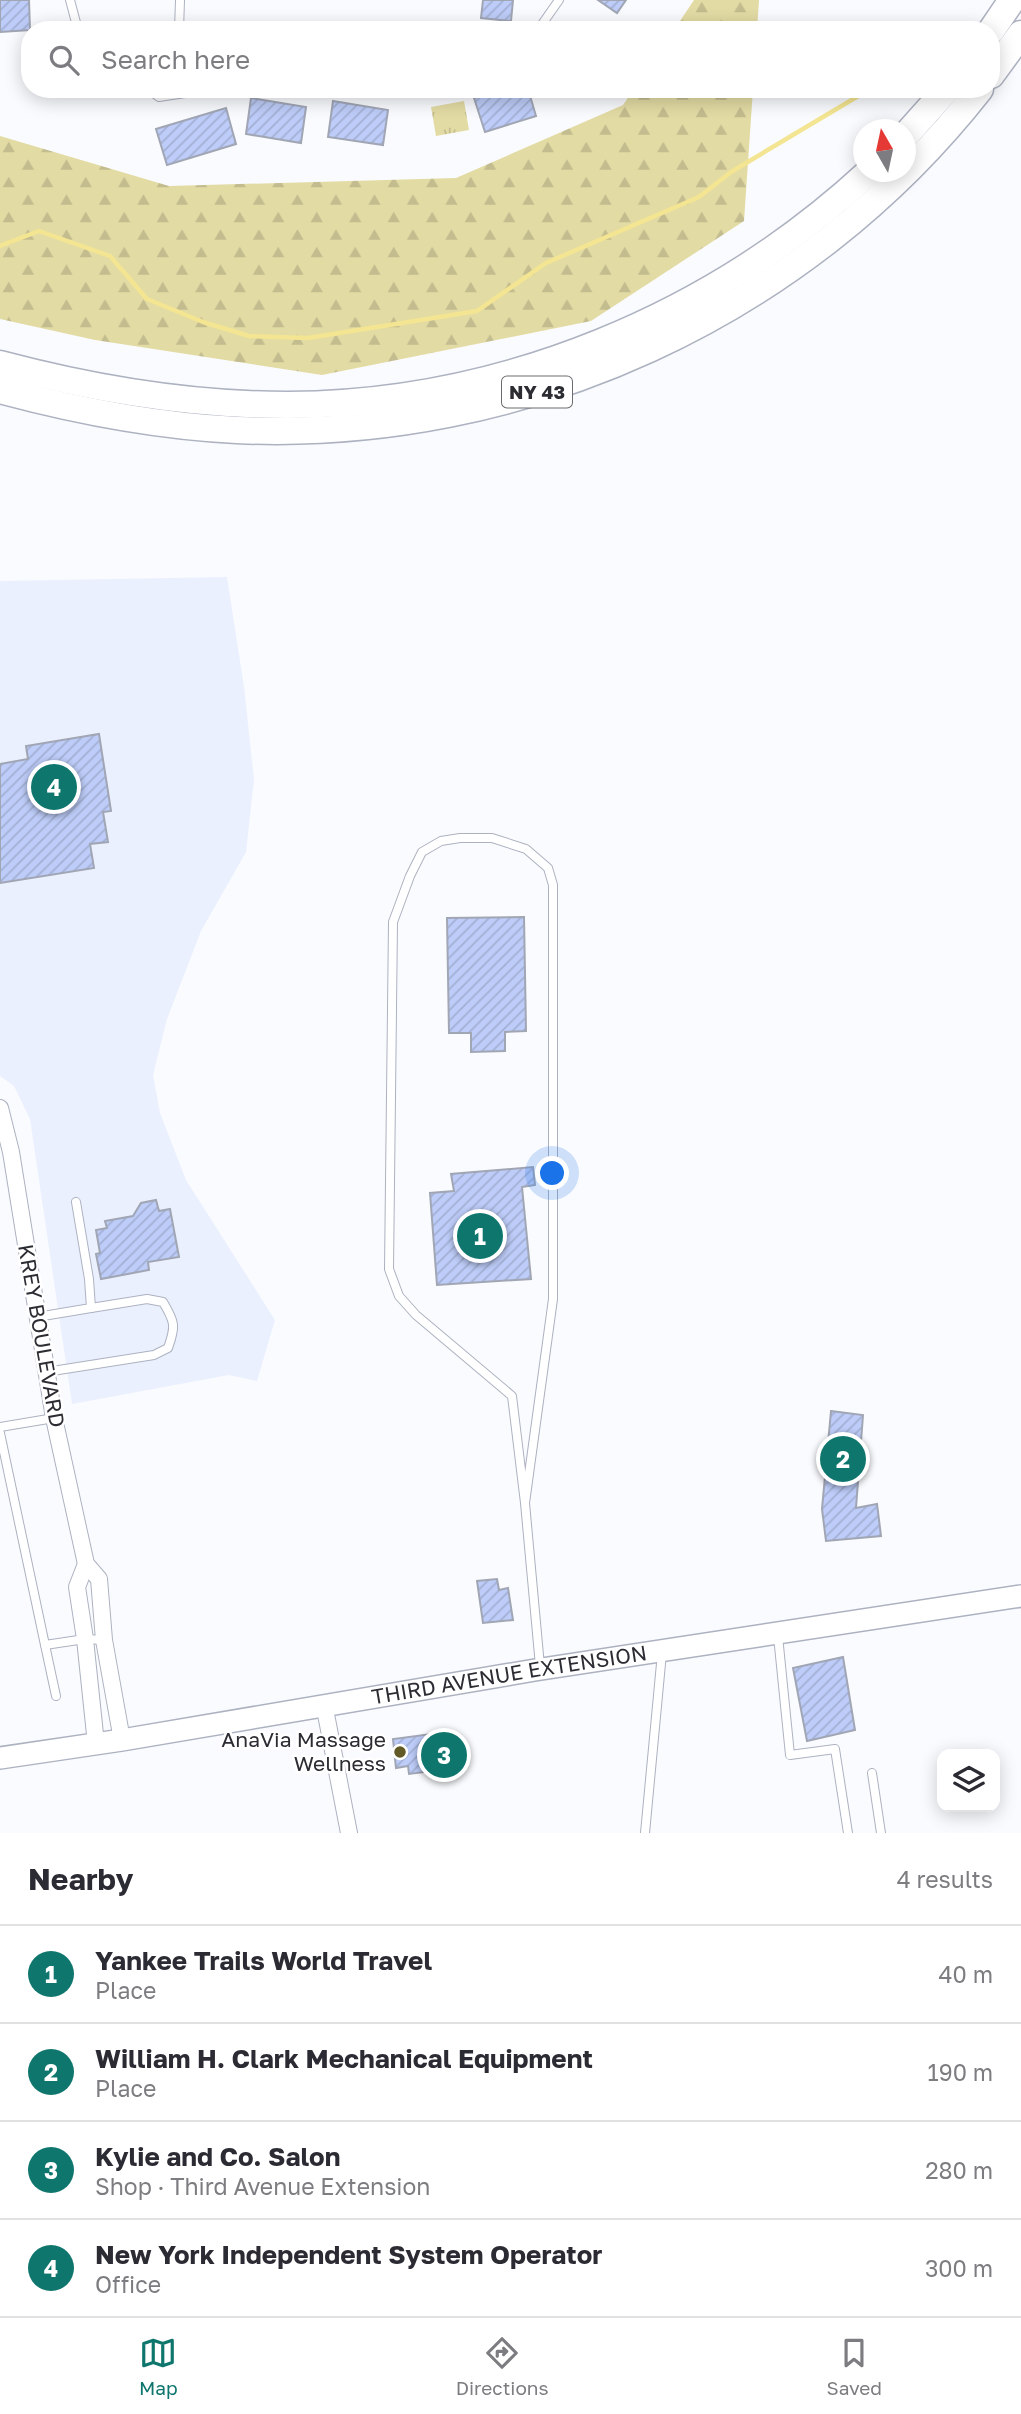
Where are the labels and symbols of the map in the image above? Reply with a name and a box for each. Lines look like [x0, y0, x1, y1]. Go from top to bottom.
north arrow [853, 119, 916, 182]
road number: NY 43 [502, 376, 572, 408]
pin: 4 [31, 761, 77, 813]
your location [535, 1156, 569, 1190]
pin: 1 [457, 1210, 503, 1262]
street label: KREY BOULEVARD [13, 1242, 71, 1429]
pin: 2 [820, 1433, 866, 1485]
street label: THIRD AVENUE EXTENSION [370, 1639, 648, 1709]
place label: AnaVia Massage Wellness [221, 1726, 386, 1776]
pin: 3 [421, 1729, 467, 1781]
marker: AnaVia Massage Wellness [392, 1744, 408, 1760]

